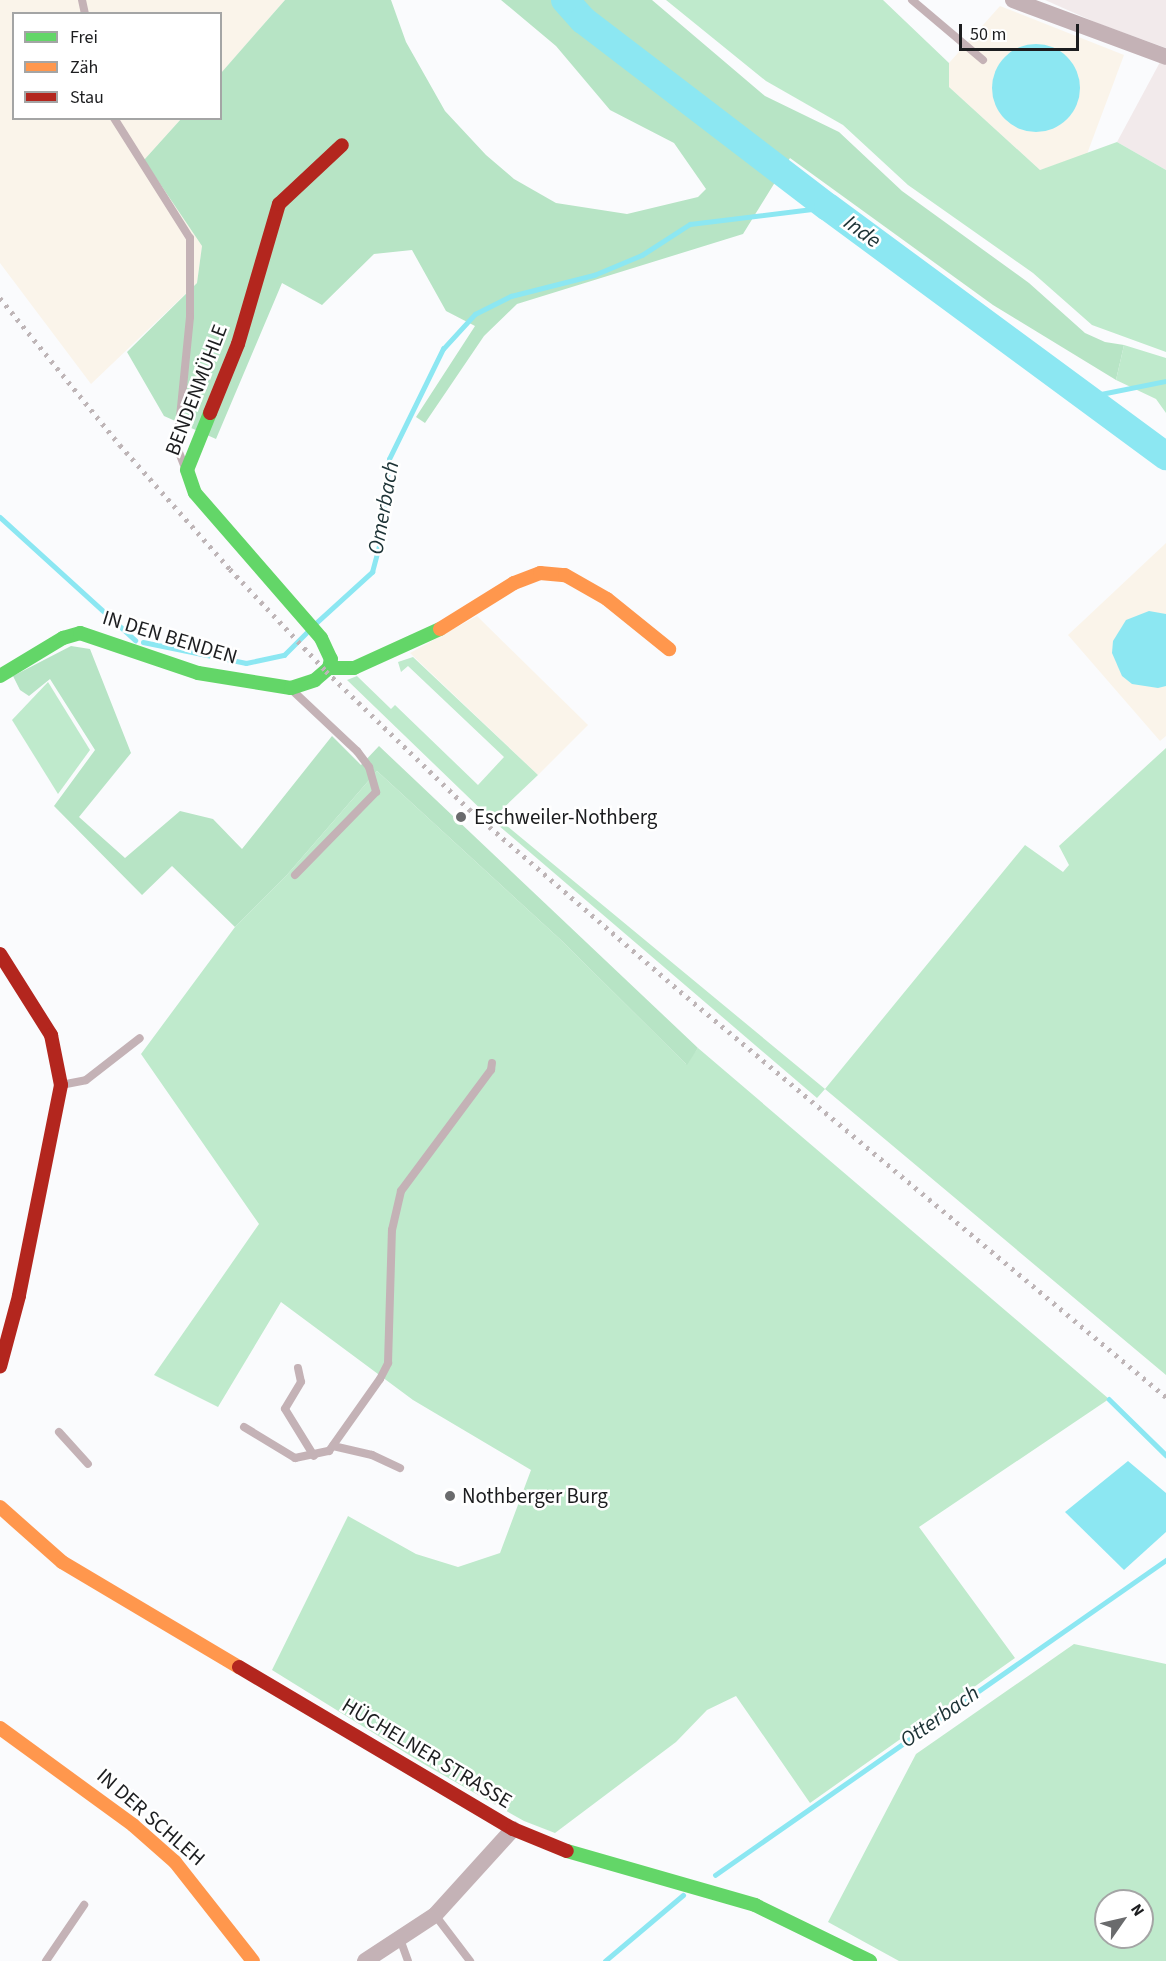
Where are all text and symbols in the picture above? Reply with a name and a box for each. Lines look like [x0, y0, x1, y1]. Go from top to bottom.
legend [12, 12, 222, 120]
scale bar [962, 12, 1082, 50]
text: 50 m [970, 22, 1006, 47]
text: Frei [70, 25, 98, 50]
text: Zäh [70, 55, 98, 80]
text: Stau [70, 85, 104, 110]
water label: Inde [838, 210, 886, 254]
street label: BENDENMÜHLE [159, 321, 233, 459]
water label: Omerbach [363, 459, 405, 557]
street label: IN DEN BENDEN [100, 605, 240, 669]
place label: Eschweiler-Nothberg [474, 804, 657, 830]
marker: Eschweiler-Nothberg [452, 808, 470, 826]
place label: Nothberger Burg [462, 1483, 608, 1509]
marker: Nothberger Burg [443, 1489, 457, 1503]
water label: Otterbach [895, 1680, 985, 1754]
street label: HÜCHELNER STRASSE [338, 1692, 516, 1814]
street label: IN DER SCHLEH [92, 1763, 210, 1871]
north arrow [1094, 1889, 1154, 1949]
text: N [1125, 1899, 1149, 1921]

